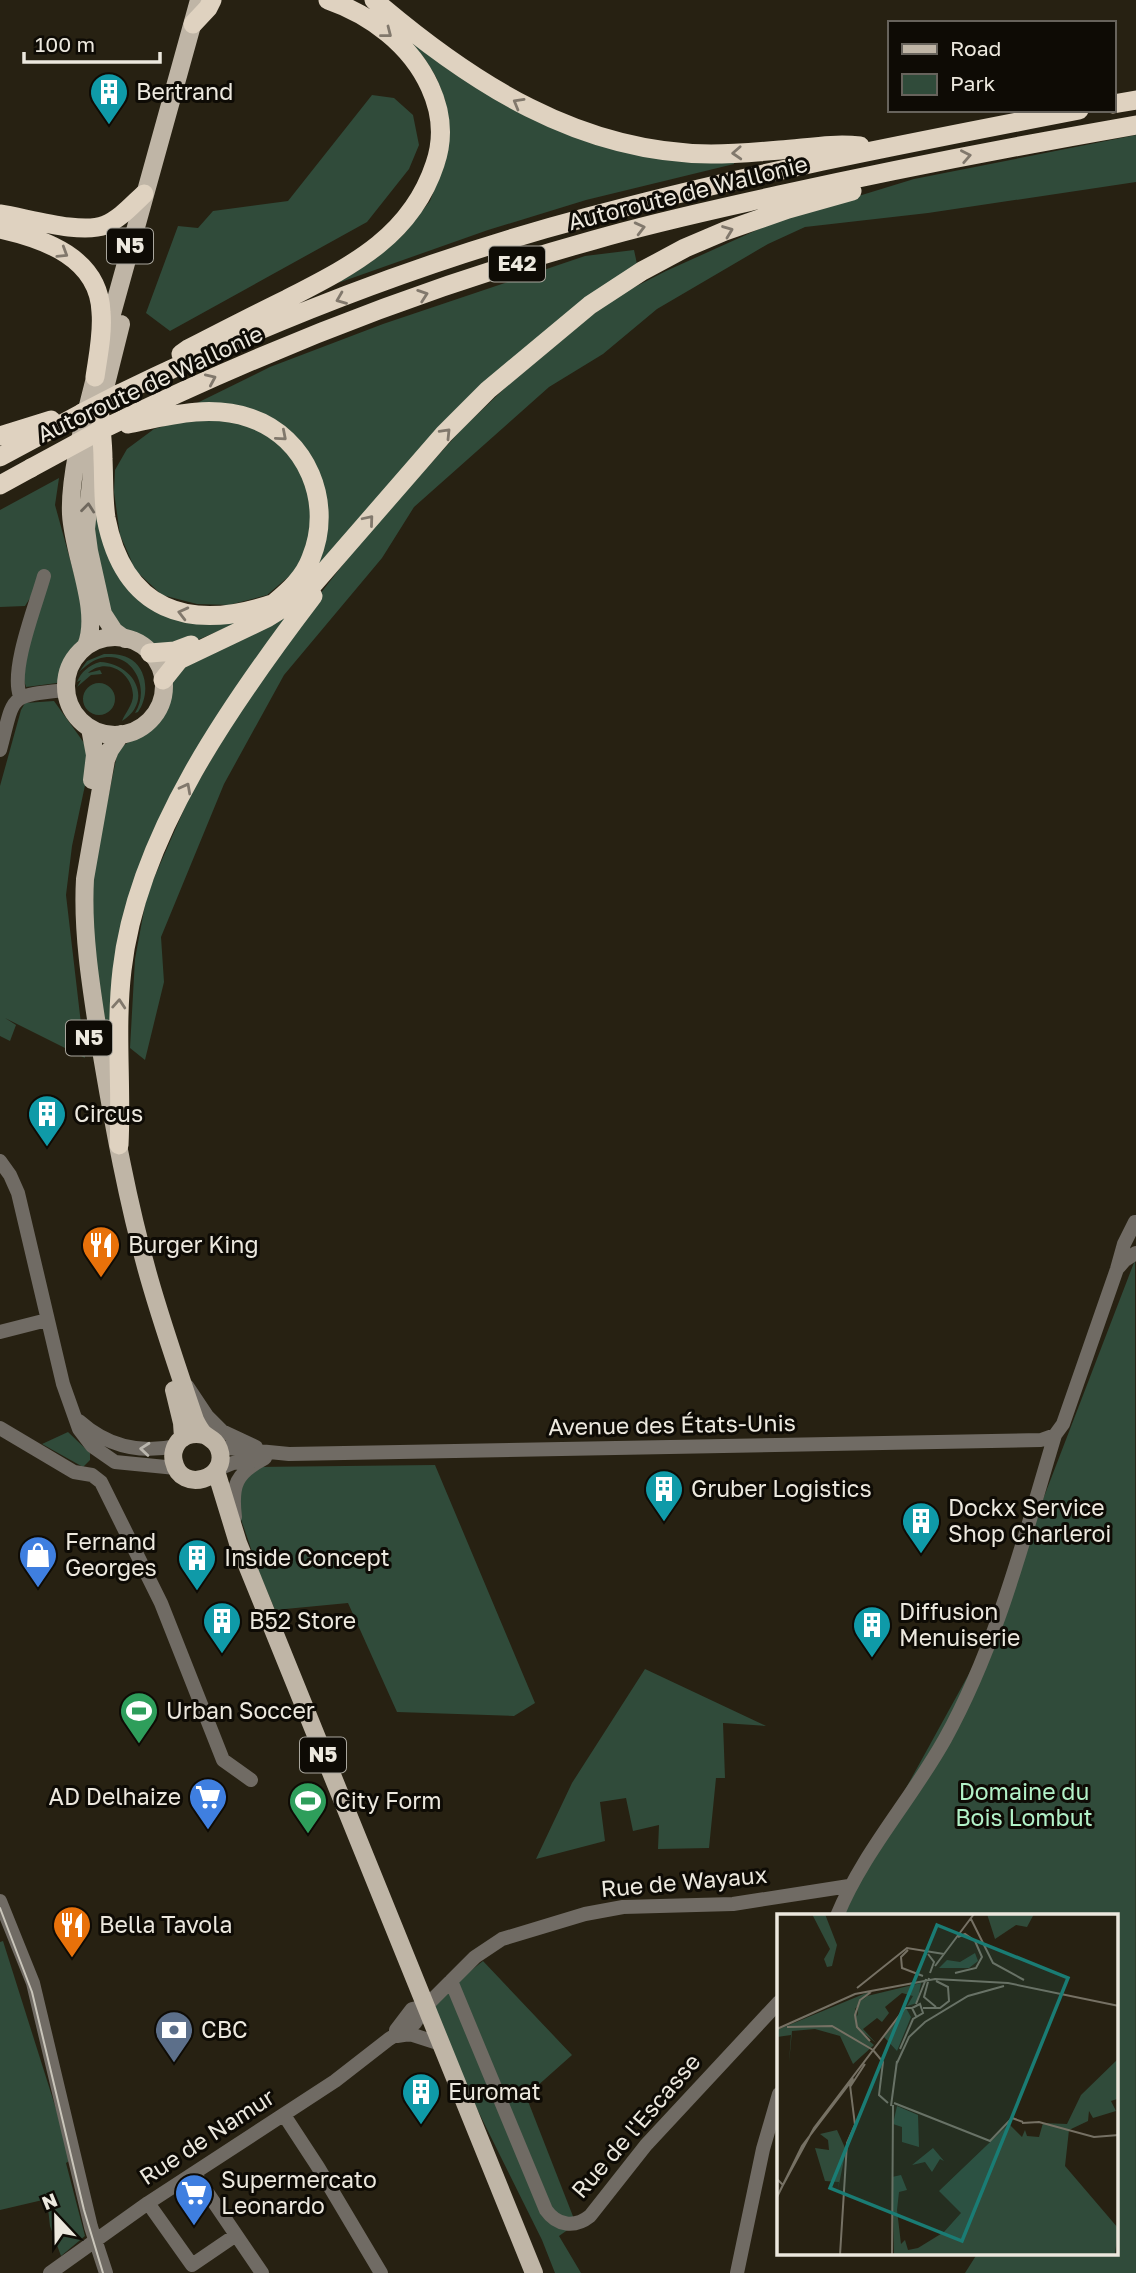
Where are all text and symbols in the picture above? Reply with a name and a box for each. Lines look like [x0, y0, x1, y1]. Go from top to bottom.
scale bar [24, 21, 161, 65]
legend [888, 21, 1115, 112]
one-way arrow [380, 25, 392, 38]
text: 100 m [35, 31, 95, 57]
text: Road [950, 35, 1001, 61]
text: Park [950, 70, 996, 96]
building icon: Bertrand [88, 71, 130, 126]
place label: Bertrand [136, 77, 233, 105]
one-way arrow [513, 98, 525, 111]
one-way arrow [731, 145, 742, 160]
street label: Autoroute de Wallonie [565, 149, 810, 235]
one-way arrow [961, 149, 972, 164]
one-way arrow [634, 222, 646, 236]
one-way arrow [721, 225, 733, 239]
road number: N5 [107, 229, 153, 264]
one-way arrow [56, 245, 69, 258]
road number: E42 [489, 246, 545, 282]
one-way arrow [416, 289, 428, 303]
one-way arrow [336, 290, 348, 304]
street label: Autoroute de Wallonie [32, 318, 267, 448]
one-way arrow [204, 373, 216, 387]
one-way arrow [273, 428, 286, 440]
one-way arrow [437, 428, 450, 441]
one-way arrow [80, 502, 95, 514]
one-way arrow [361, 515, 373, 528]
one-way arrow [177, 607, 189, 621]
one-way arrow [177, 783, 191, 796]
one-way arrow [111, 998, 126, 1009]
road number: N5 [66, 1020, 112, 1056]
building icon: Circus [26, 1093, 68, 1148]
place label: Circus [74, 1099, 143, 1127]
restaurant icon: Burger King [80, 1224, 122, 1279]
place label: Burger King [128, 1230, 259, 1258]
street label: Avenue des États-Unis [548, 1408, 796, 1440]
one-way arrow [139, 1442, 150, 1457]
building icon: Gruber Logistics [643, 1468, 685, 1523]
place label: Gruber Logistics [691, 1474, 872, 1502]
place label: Dockx Service Shop Charleroi [948, 1493, 1111, 1547]
building icon: Dockx Service Shop Charleroi [900, 1500, 942, 1555]
place label: Fernand Georges [65, 1527, 157, 1581]
shop icon: Fernand Georges [17, 1534, 59, 1589]
building icon: Inside Concept [176, 1537, 218, 1592]
place label: Inside Concept [224, 1543, 390, 1571]
place label: Diffusion Menuiserie [899, 1597, 1020, 1651]
building icon: B52 Store [201, 1600, 243, 1655]
building icon: Diffusion Menuiserie [851, 1604, 893, 1659]
place label: B52 Store [249, 1606, 356, 1634]
sports icon: Urban Soccer [118, 1690, 160, 1745]
place label: Urban Soccer [166, 1696, 315, 1724]
road number: N5 [300, 1738, 346, 1772]
supermarket icon: AD Delhaize [187, 1776, 229, 1831]
park label: Domaine du Bois Lombut [955, 1777, 1093, 1831]
sports icon: City Form [287, 1780, 329, 1835]
place label: AD Delhaize [49, 1782, 181, 1810]
place label: City Form [335, 1786, 442, 1814]
street label: Rue de Wayaux [600, 1860, 769, 1902]
restaurant icon: Bella Tavola [51, 1904, 93, 1959]
place label: Bella Tavola [99, 1910, 233, 1938]
inset map [777, 1914, 1118, 2256]
bank icon: CBC [153, 2009, 195, 2064]
place label: CBC [201, 2015, 248, 2043]
street label: Rue de l'Escasse [565, 2047, 706, 2203]
building icon: Euromat [400, 2071, 442, 2126]
place label: Euromat [448, 2077, 541, 2105]
street label: Rue de Namur [134, 2082, 279, 2190]
place label: Supermercato Leonardo [221, 2165, 377, 2219]
supermarket icon: Supermercato Leonardo [173, 2172, 215, 2227]
north arrow [21, 2182, 91, 2252]
text: N [38, 2187, 60, 2214]

